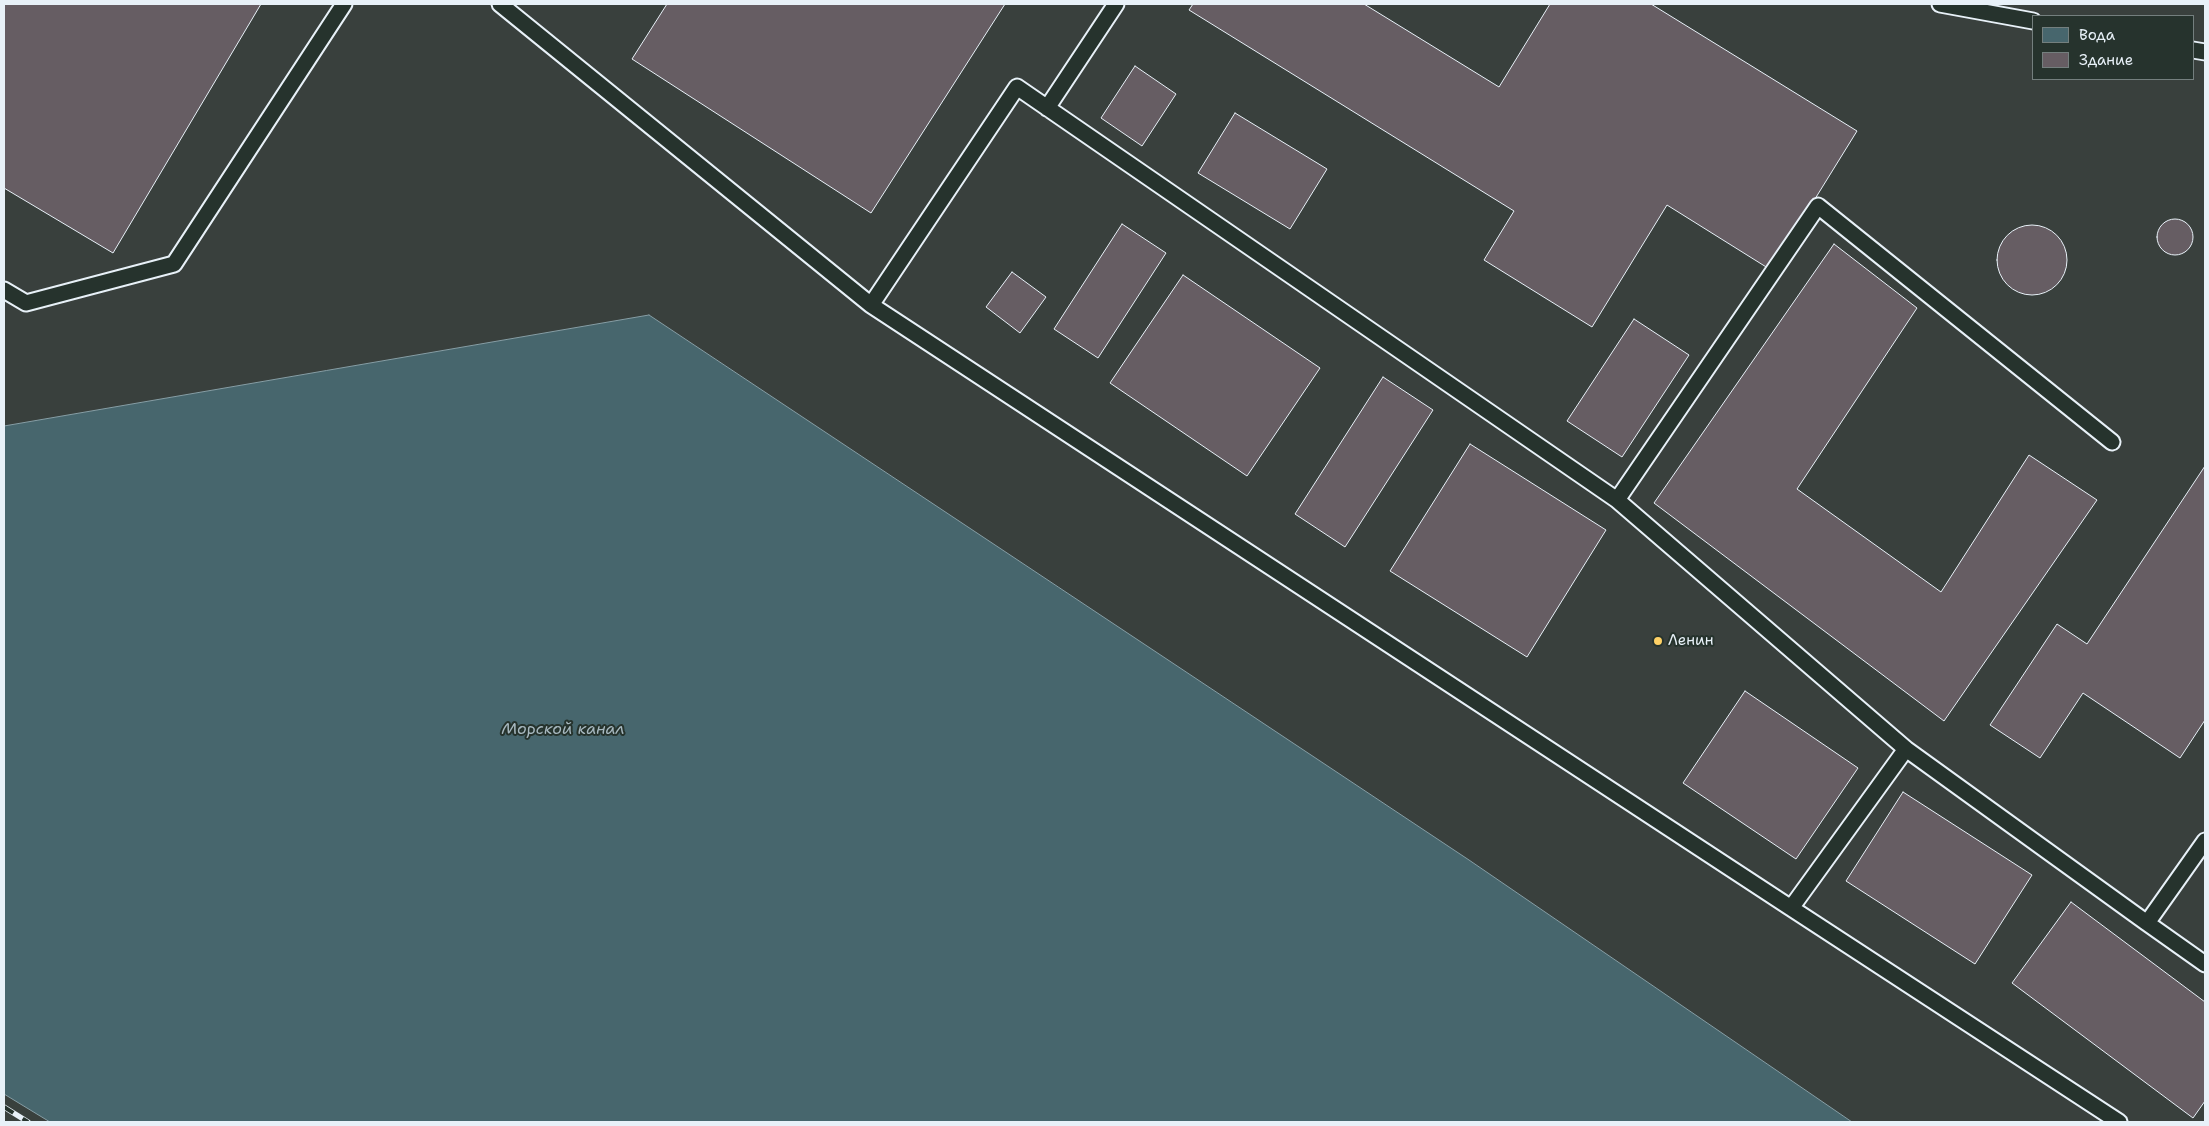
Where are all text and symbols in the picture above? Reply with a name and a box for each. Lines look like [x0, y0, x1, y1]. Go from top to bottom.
legend [2032, 15, 2194, 80]
text: Вода [2079, 25, 2115, 45]
text: Здание [2079, 50, 2133, 70]
place label: Ленин [1668, 632, 1714, 650]
marker: Ленин [1652, 635, 1664, 647]
water label: Морской канал [502, 720, 624, 740]

